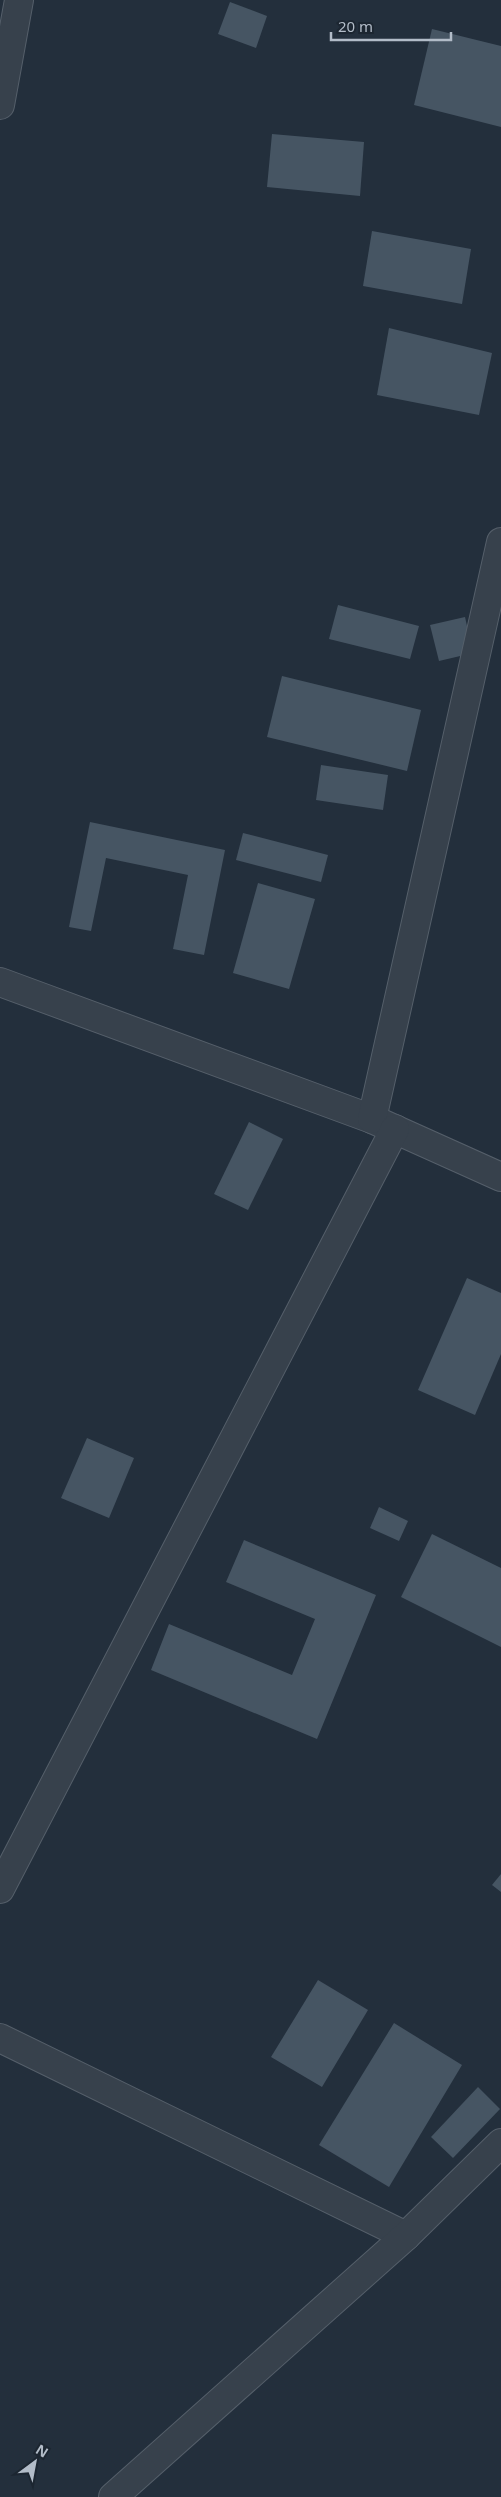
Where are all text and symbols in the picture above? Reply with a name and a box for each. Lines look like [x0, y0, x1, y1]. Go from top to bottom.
scale bar [331, 10, 451, 42]
text: 20 m [338, 16, 373, 36]
north arrow [10, 2437, 60, 2487]
text: N [32, 2439, 52, 2462]

